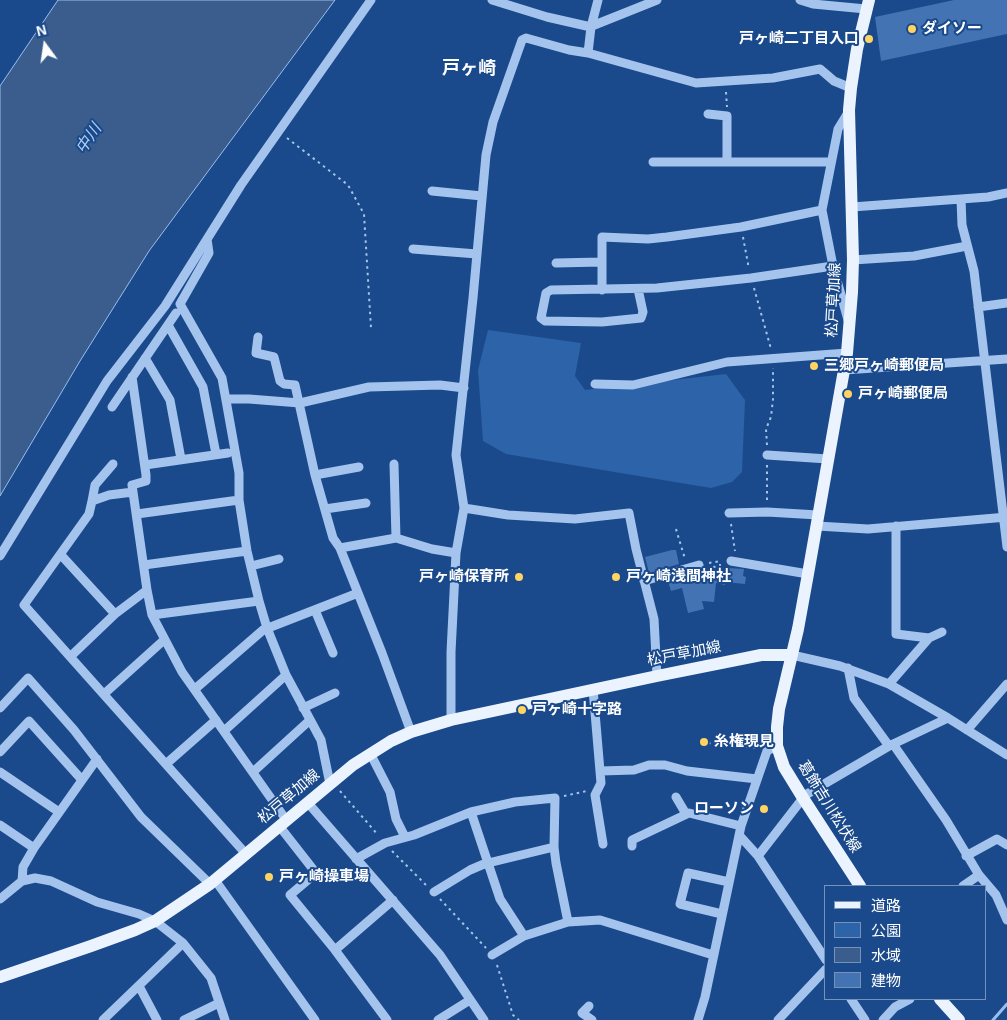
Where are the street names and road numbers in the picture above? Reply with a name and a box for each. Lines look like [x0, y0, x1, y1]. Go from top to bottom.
street label: 松戸草加線 [823, 262, 845, 338]
street label: 松戸草加線 [645, 638, 723, 670]
street label: 葛飾吉川松伏線 [794, 758, 864, 856]
street label: 松戸草加線 [254, 766, 324, 828]

